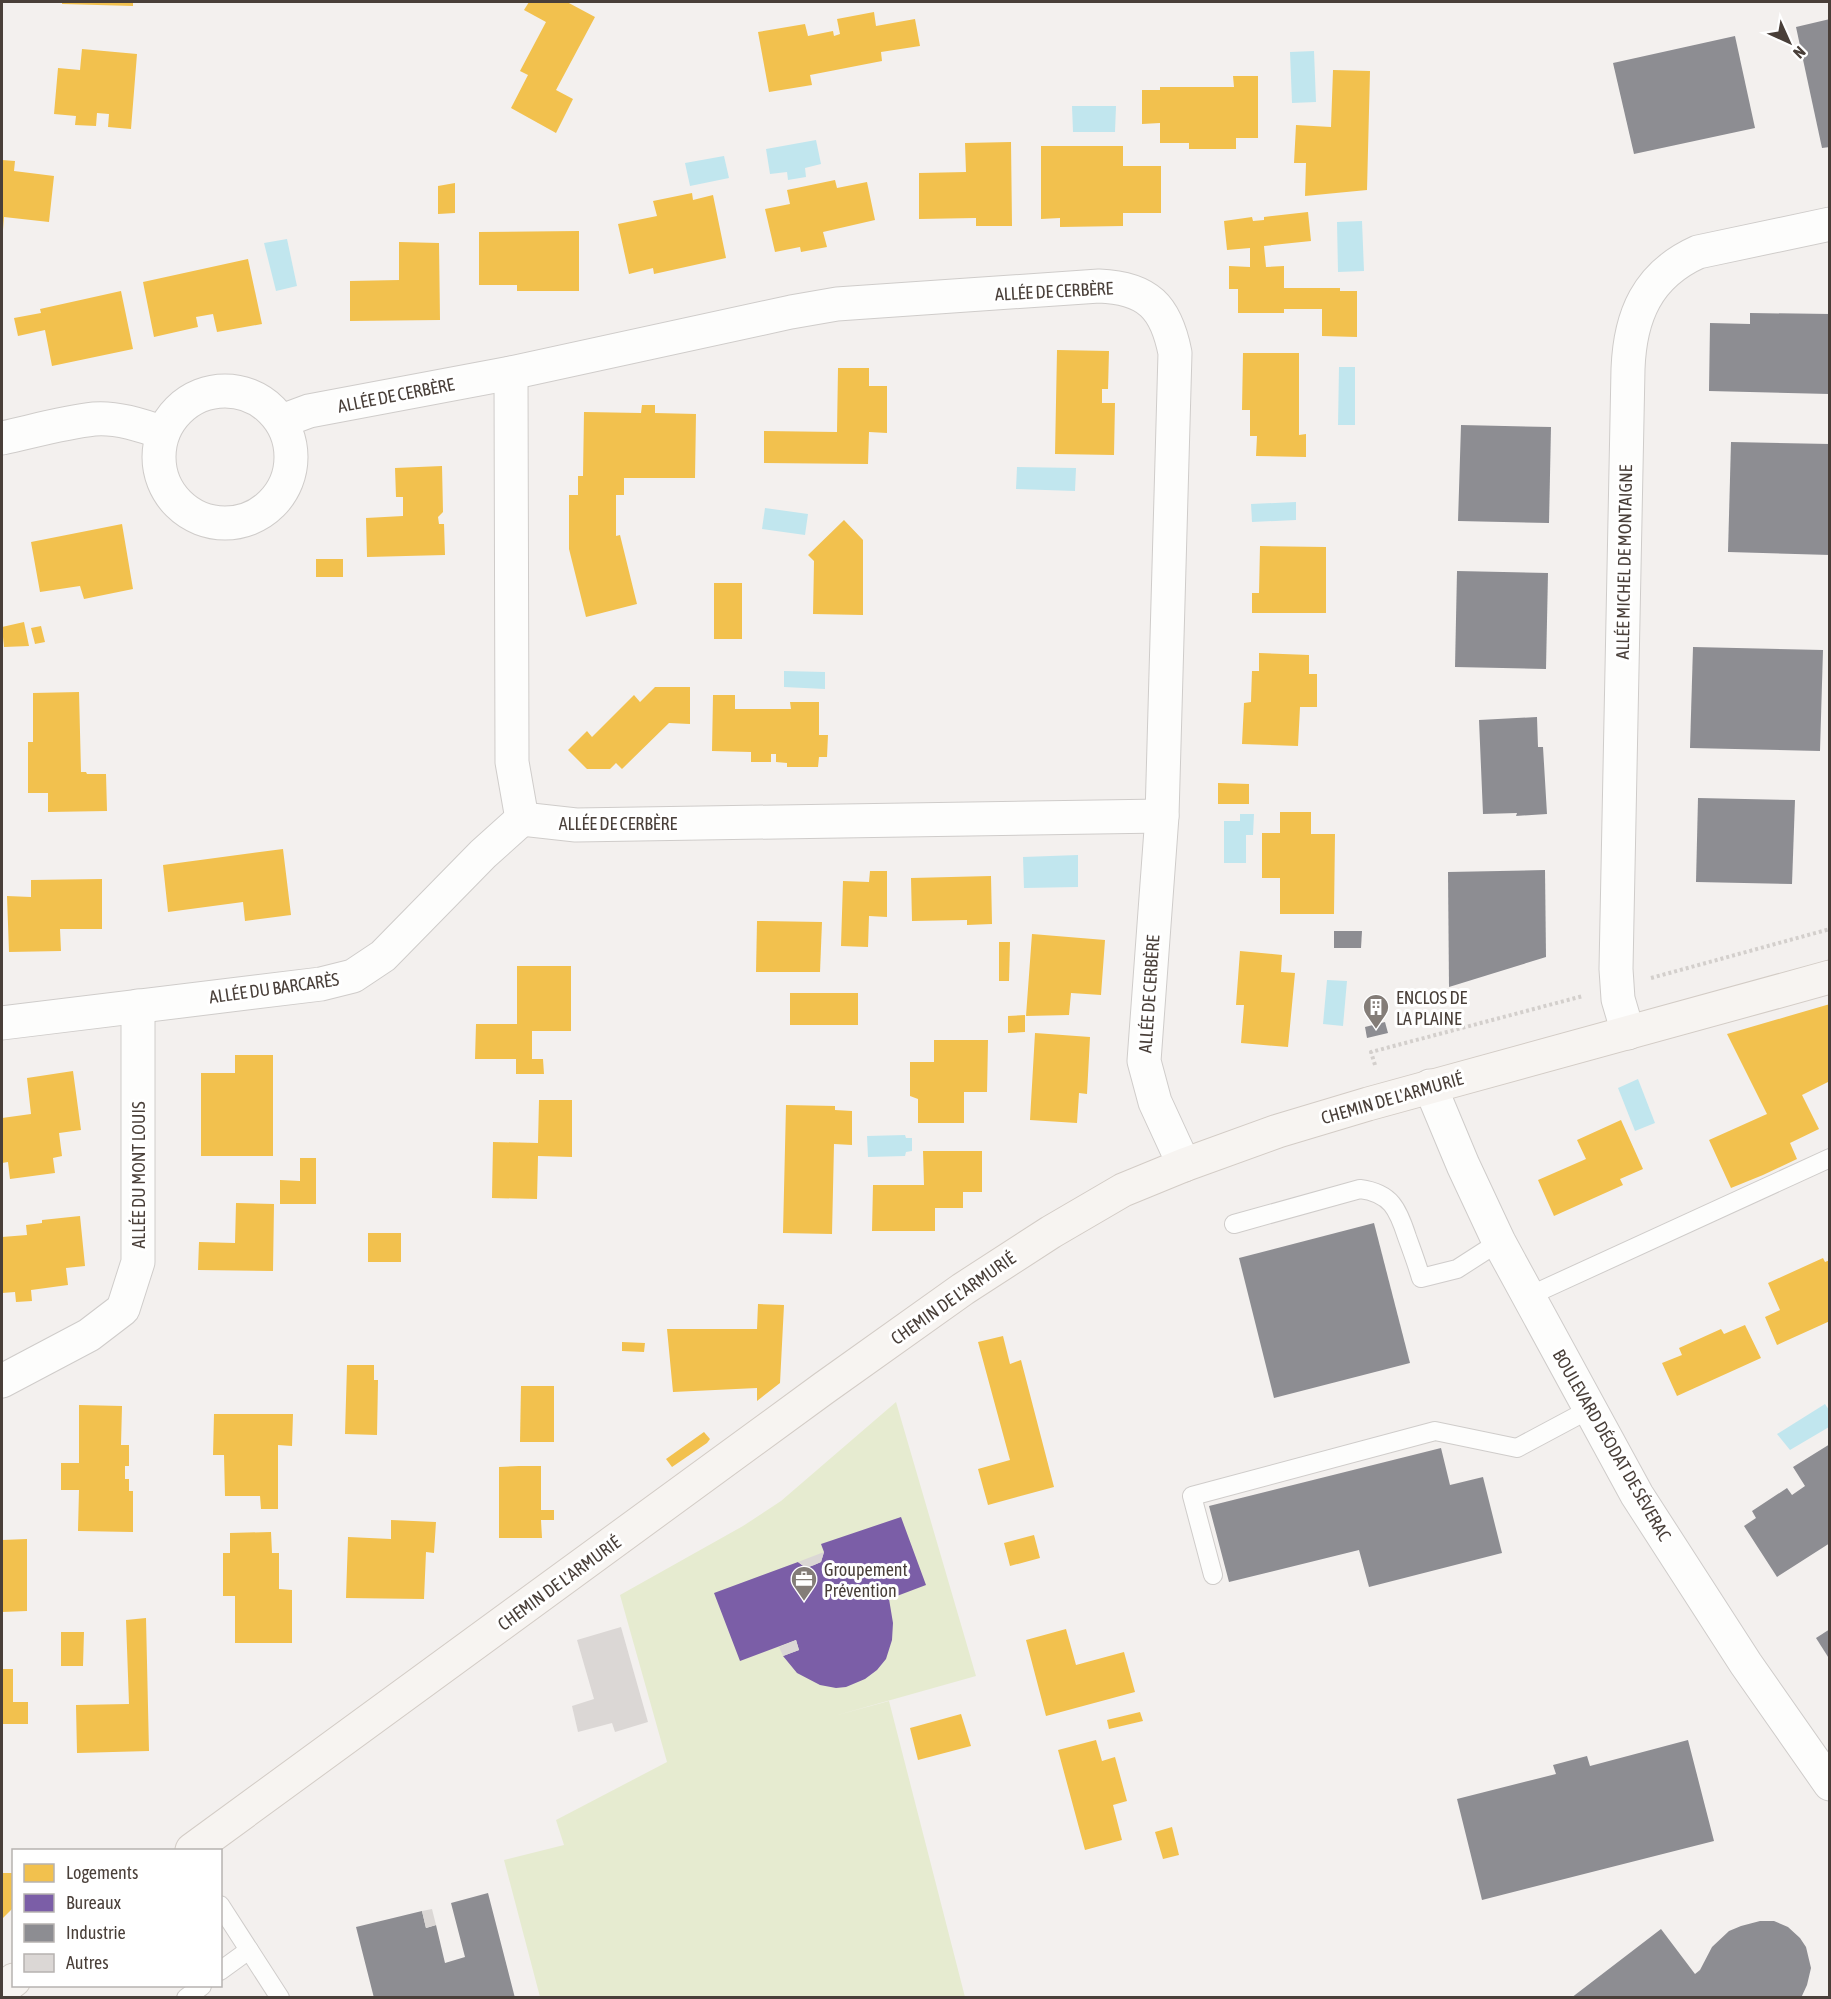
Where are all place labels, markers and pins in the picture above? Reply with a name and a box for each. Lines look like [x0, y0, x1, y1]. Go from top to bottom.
place label: ENCLOS DE LA PLAINE [1396, 987, 1468, 1029]
building icon: ENCLOS DE LA PLAINE [1361, 992, 1391, 1030]
place label: Groupement Prévention [824, 1559, 908, 1601]
office icon: Groupement Prévention [789, 1564, 819, 1602]

